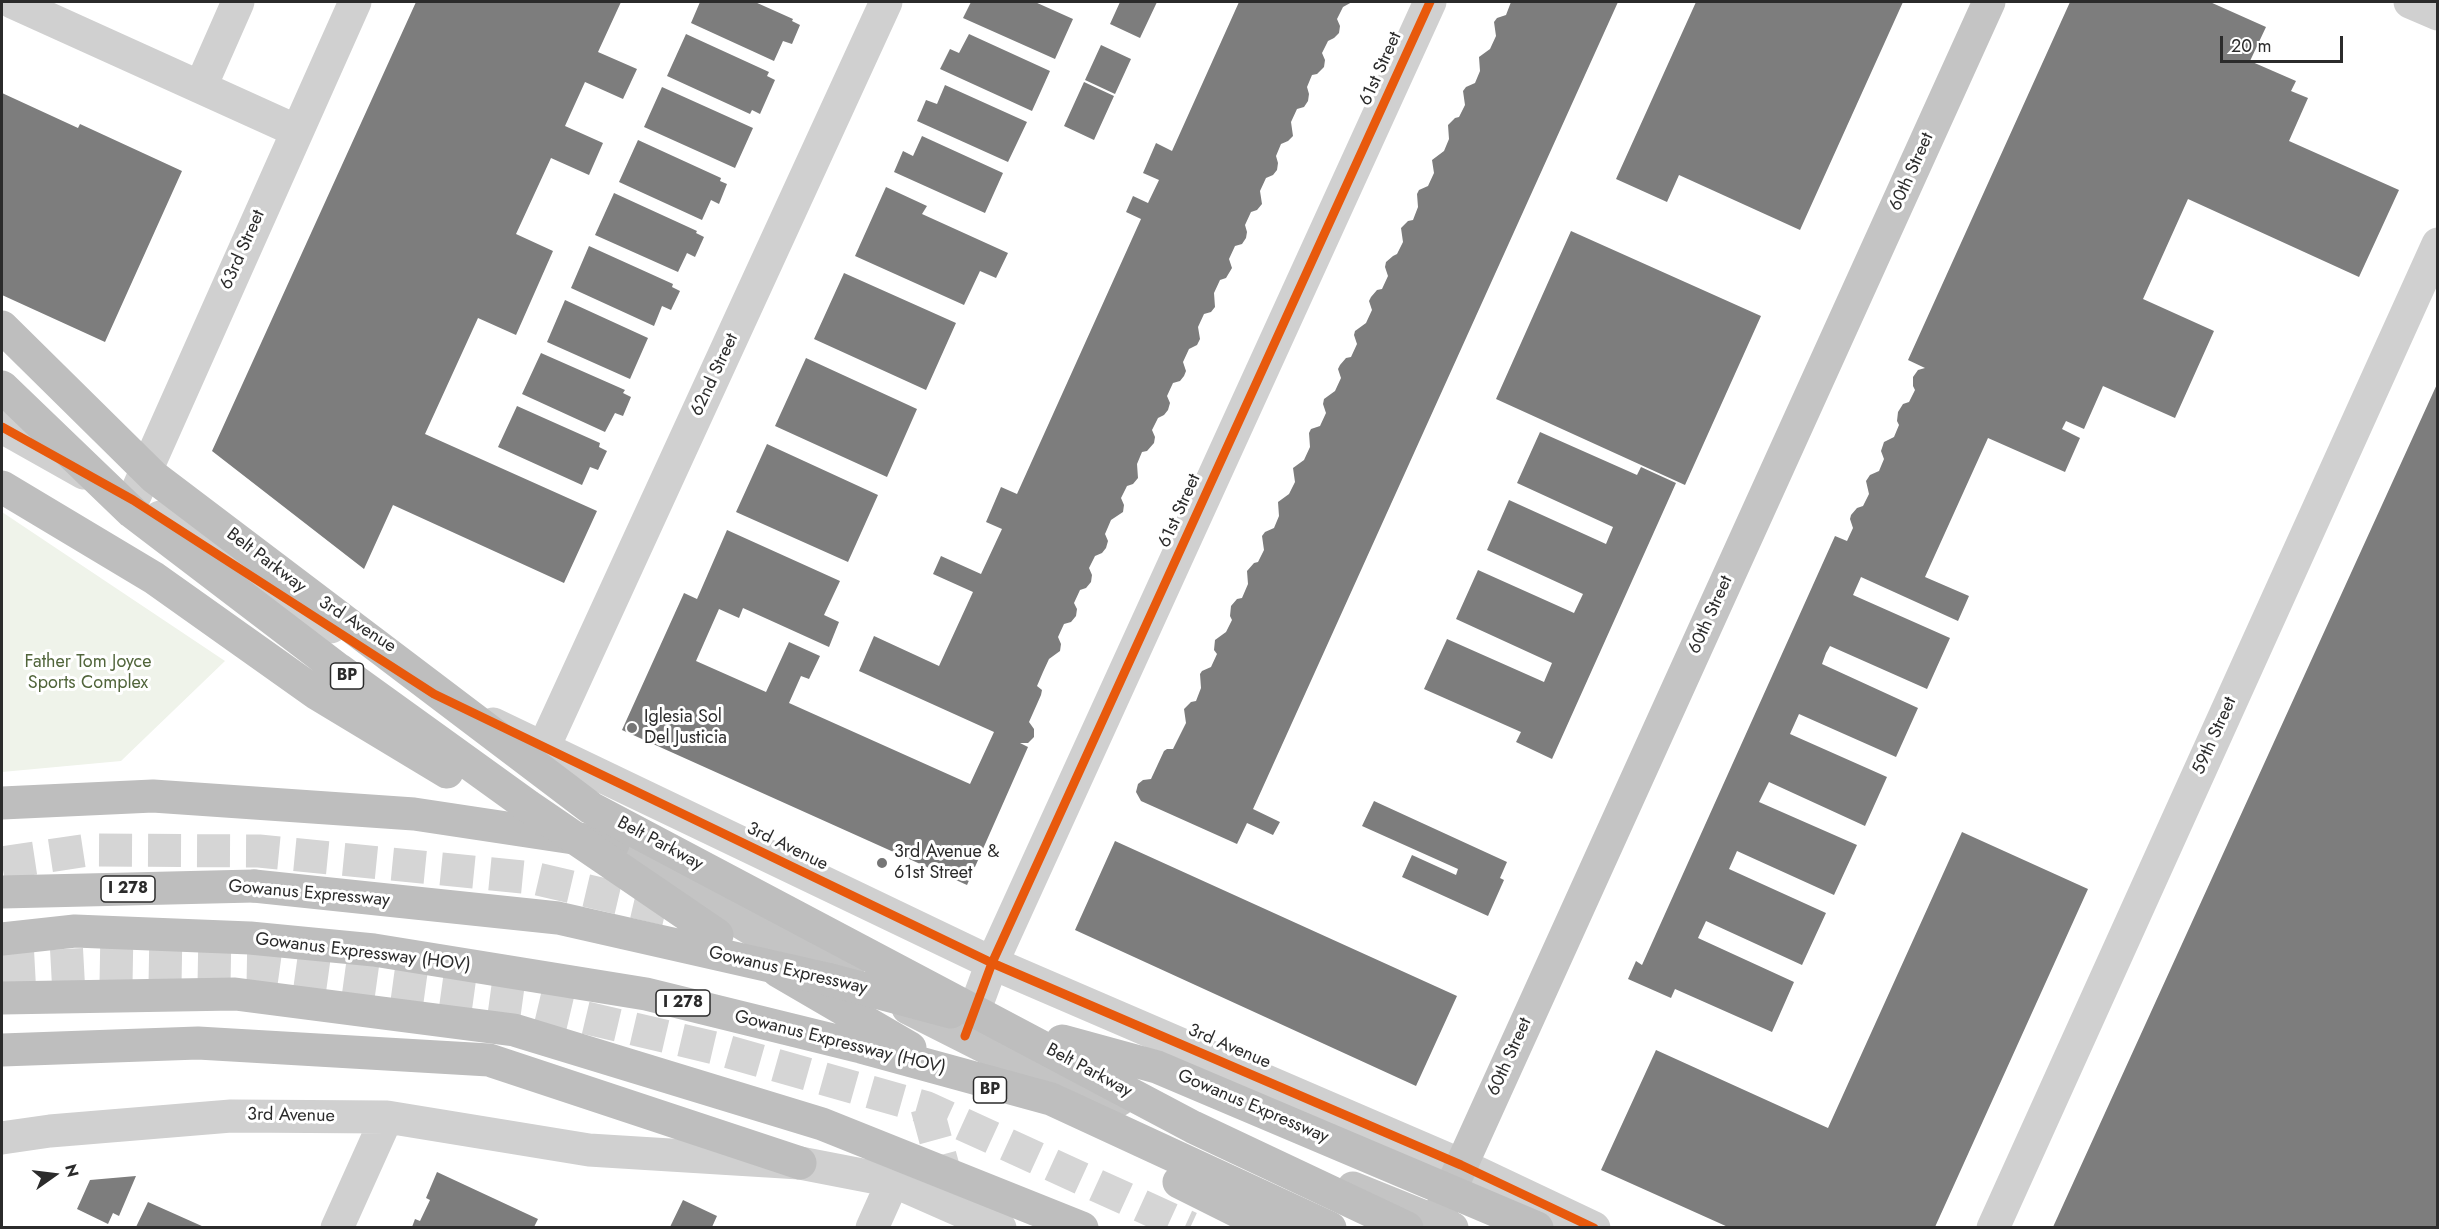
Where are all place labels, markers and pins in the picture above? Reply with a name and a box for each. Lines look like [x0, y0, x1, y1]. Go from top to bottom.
place label: Iglesia Sol Del Justicia [644, 707, 727, 750]
marker: Iglesia Sol Del Justicia [625, 721, 639, 735]
place label: 3rd Avenue & 61st Street [894, 842, 999, 884]
marker: 3rd Avenue & 61st Street [875, 856, 889, 870]

